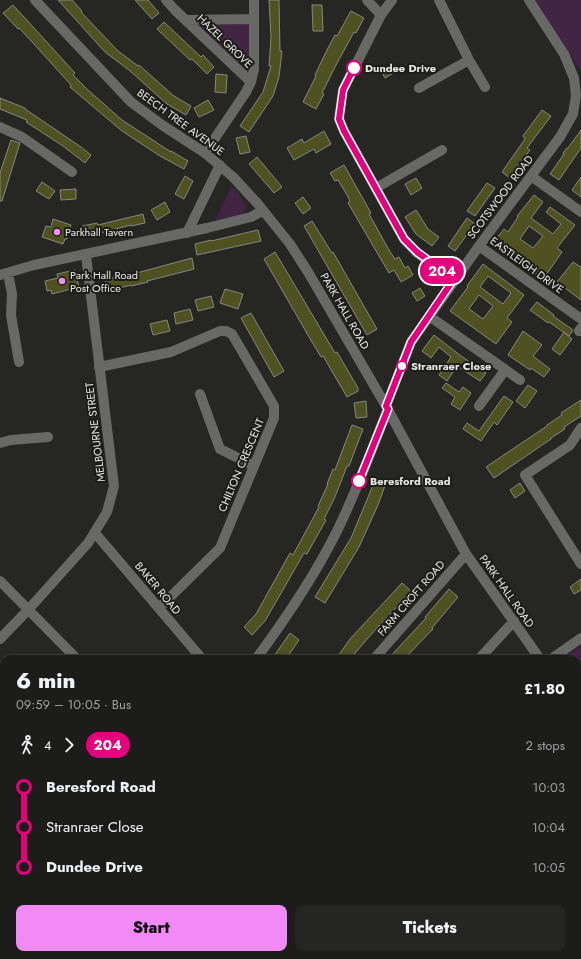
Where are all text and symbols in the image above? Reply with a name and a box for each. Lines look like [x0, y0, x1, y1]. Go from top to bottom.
street label: HAZEL GROVE [194, 10, 256, 72]
marker: Dundee Drive [346, 60, 362, 76]
place label: Dundee Drive [365, 60, 436, 76]
street label: BEECH TREE AVENUE [134, 85, 228, 159]
street label: SCOTSWOOD ROAD [463, 151, 537, 242]
place label: Parkhall Tavern [65, 224, 133, 240]
marker: Parkhall Tavern [52, 227, 62, 237]
street label: EASTLEIGH DRIVE [487, 233, 567, 297]
line badge: 204 [419, 258, 465, 284]
text: 204 [428, 261, 456, 281]
place label: Park Hall Road Post Office [70, 267, 138, 296]
street label: PARK HALL ROAD [317, 270, 374, 353]
marker: Park Hall Road Post Office [57, 276, 67, 286]
place label: Stranraer Close [411, 358, 491, 374]
marker: Stranraer Close [396, 360, 408, 372]
street label: MELBOURNE STREET [81, 381, 109, 483]
street label: CHILTON CRESCENT [214, 416, 268, 514]
marker: Beresford Road [351, 473, 367, 489]
place label: Beresford Road [370, 473, 451, 489]
street label: PARK HALL ROAD [476, 551, 538, 631]
street label: FARM CROFT ROAD [374, 556, 449, 639]
street label: BAKER ROAD [131, 558, 185, 618]
text: 6 min [16, 664, 75, 696]
text: £1.80 [524, 678, 565, 700]
text: 09:59 – 10:05 · Bus [16, 695, 131, 714]
icon: walk [16, 734, 38, 756]
icon: forward [58, 734, 80, 756]
text: 204 [94, 735, 122, 755]
text: 4 [44, 736, 52, 755]
text: 2 stops [526, 736, 565, 755]
text: Beresford Road [46, 776, 156, 798]
text: 10:03 [533, 778, 565, 797]
text: Stranraer Close [46, 816, 143, 838]
text: 10:04 [532, 818, 565, 837]
text: Dundee Drive [46, 856, 143, 878]
text: 10:05 [532, 858, 565, 877]
button: Start [16, 905, 287, 951]
button: Tickets [295, 905, 565, 951]

